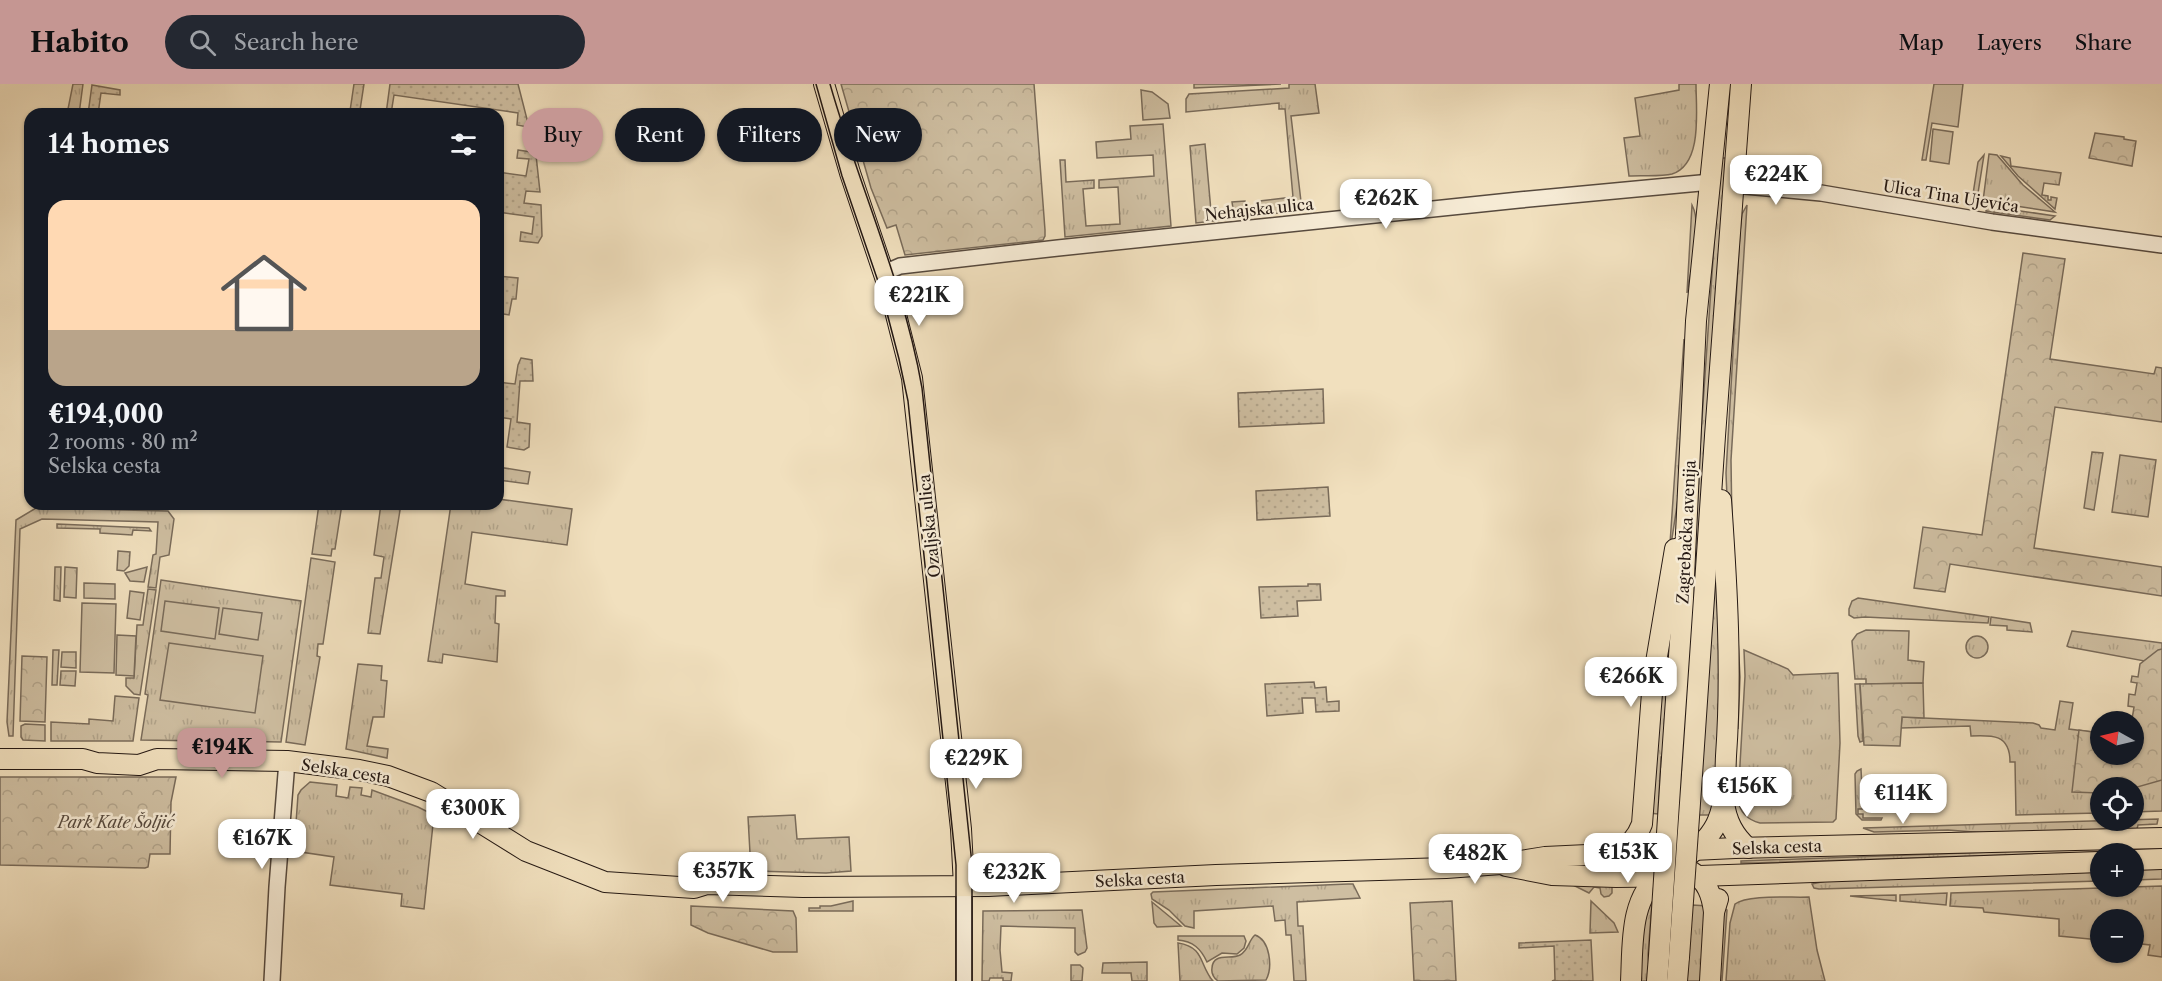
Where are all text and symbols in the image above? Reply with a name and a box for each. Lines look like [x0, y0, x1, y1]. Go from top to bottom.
search box [165, 15, 585, 69]
text: Habito [30, 25, 129, 59]
icon: search [186, 26, 219, 59]
text: Search here [234, 29, 358, 56]
text: Map [1899, 30, 1944, 55]
text: Layers [1977, 30, 2042, 55]
text: Share [2075, 30, 2132, 55]
chip: Buy [522, 108, 603, 162]
chip: Rent [615, 108, 705, 162]
chip: Filters [717, 108, 822, 162]
chip: New [834, 108, 922, 162]
text: 14 homes [48, 128, 170, 160]
icon: filters [447, 128, 480, 161]
pin: €224K [1734, 155, 1818, 206]
text: €224K [1744, 162, 1808, 186]
street label: Ulica Tina Ujevića [1881, 175, 2021, 217]
pin: €262K [1344, 179, 1428, 230]
text: €262K [1354, 186, 1418, 210]
street label: Nehajska ulica [1203, 193, 1315, 225]
icon: home [210, 239, 318, 347]
pin: €221K [877, 276, 961, 327]
text: €221K [888, 283, 950, 307]
text: €194,000 [48, 398, 164, 430]
text: 2 rooms · 80 m² [48, 430, 198, 454]
text: Selska cesta [48, 454, 161, 478]
street label: Zagrebačka avenija [1672, 459, 1700, 605]
street label: Ozaljska ulica [914, 473, 944, 579]
pin: €266K [1589, 657, 1673, 708]
text: €266K [1599, 664, 1663, 688]
north arrow [2090, 711, 2144, 765]
map controls [2090, 711, 2144, 963]
pin: €194K [180, 728, 264, 779]
text: €194K [191, 735, 253, 759]
pin: €229K [934, 739, 1018, 790]
text: €229K [944, 746, 1008, 770]
street label: Selska cesta [300, 754, 393, 788]
pin: €156K [1705, 767, 1789, 818]
text: €156K [1717, 774, 1777, 798]
pin: €114K [1861, 774, 1945, 825]
button: locate [2090, 777, 2144, 831]
text: €114K [1874, 781, 1932, 805]
pin: €300K [431, 789, 515, 840]
text: €300K [440, 796, 506, 820]
park label: Park Kate Šoljić [56, 811, 175, 832]
pin: €167K [220, 819, 304, 870]
text: €167K [232, 826, 292, 850]
pin: €153K [1586, 833, 1670, 884]
pin: €482K [1433, 834, 1517, 885]
street label: Selska cesta [1732, 835, 1823, 859]
text: €153K [1598, 840, 1658, 864]
text: €482K [1443, 841, 1507, 865]
button: + [2090, 843, 2144, 897]
pin: €357K [681, 852, 765, 903]
pin: €232K [972, 853, 1056, 904]
text: €357K [692, 859, 754, 883]
text: €232K [982, 860, 1046, 884]
street label: Selska cesta [1095, 867, 1186, 891]
button: − [2090, 909, 2144, 963]

